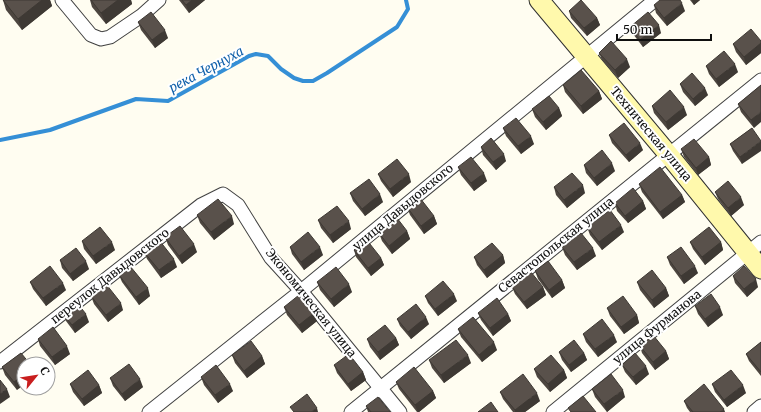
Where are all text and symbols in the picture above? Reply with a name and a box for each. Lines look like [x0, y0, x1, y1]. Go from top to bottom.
scale bar [617, 16, 711, 42]
text: 50 m [623, 22, 652, 37]
water label: река Чернуха [166, 43, 247, 96]
street label: Техническая улица [607, 83, 696, 184]
street label: улица Давыдовского [349, 160, 456, 253]
street label: Севастопольская улица [495, 193, 617, 296]
street label: переулок Давыдовского [47, 225, 172, 327]
street label: Экономическая улица [263, 245, 360, 361]
street label: улица Фурманова [609, 286, 704, 367]
north arrow [16, 356, 56, 396]
text: С [37, 364, 53, 378]

